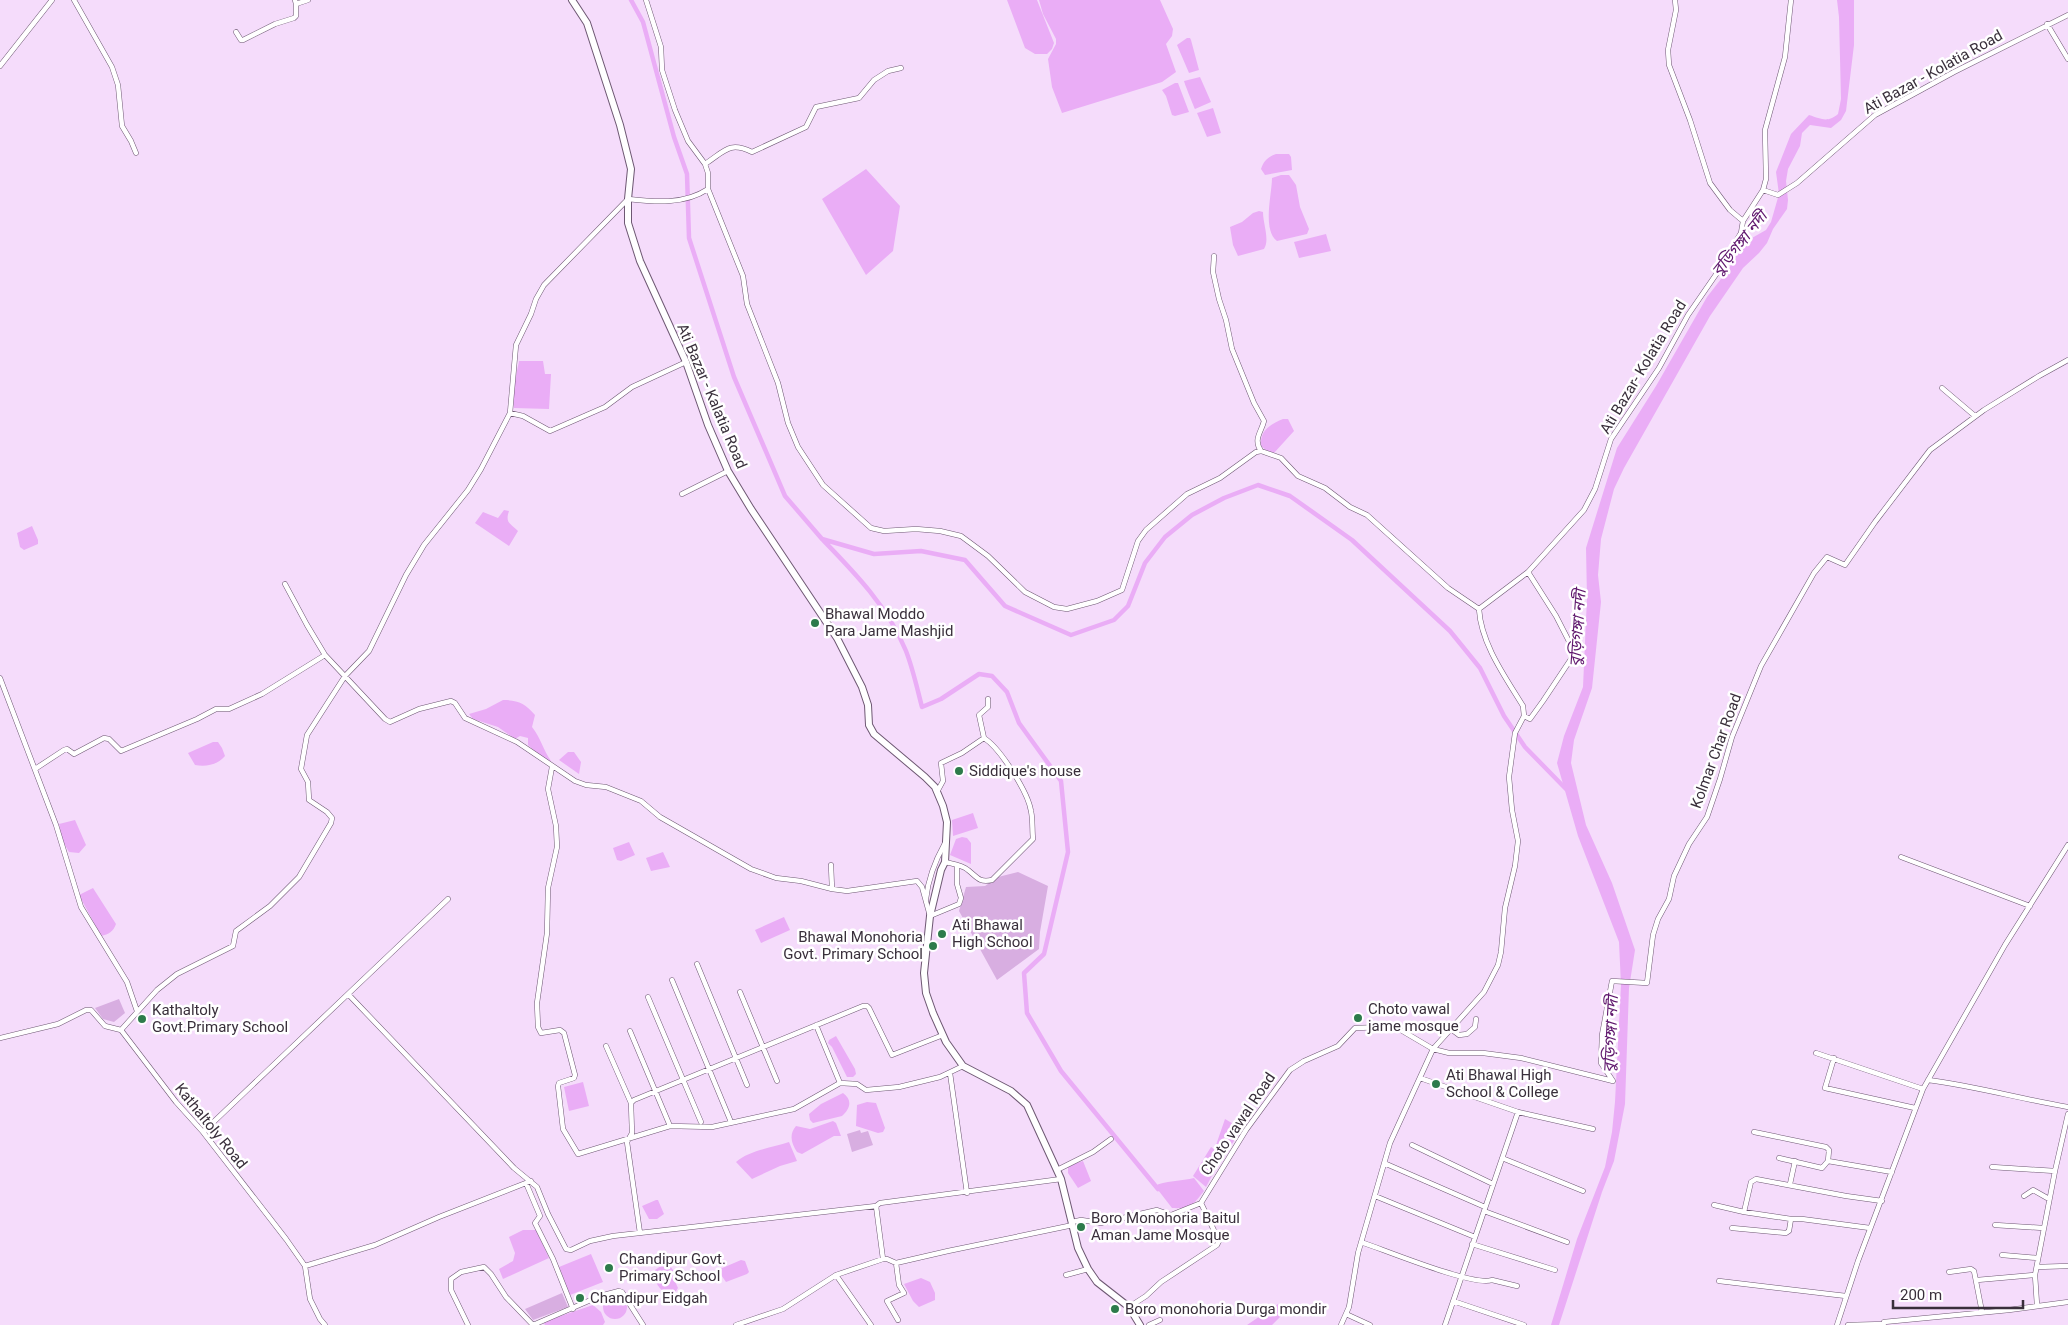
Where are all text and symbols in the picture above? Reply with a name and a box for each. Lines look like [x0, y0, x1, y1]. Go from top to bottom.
street label: Ati Bazar - Kolatia Road [1860, 26, 2006, 118]
water label: বুড়িগঙ্গা নদী [1708, 205, 1773, 279]
street label: Ati Bazar- Kolatia Road [1596, 297, 1690, 437]
street label: Ati Bazar - Kalatia Road [673, 321, 751, 471]
water label: বুড়িগঙ্গা নদী [1565, 586, 1590, 667]
place label: Bhawal Moddo Para Jame Mashjid [825, 605, 953, 640]
marker: Bhawal Moddo Para Jame Mashjid [809, 617, 821, 629]
street label: Kolmar Char Road [1687, 691, 1745, 811]
place label: Siddique's house [969, 762, 1081, 780]
marker: Siddique's house [953, 765, 965, 777]
place label: Ati Bhawal High School [952, 916, 1033, 951]
place label: Bhawal Monohoria Govt. Primary School [783, 928, 923, 963]
marker: Ati Bhawal High School [936, 928, 948, 940]
marker: Bhawal Monohoria Govt. Primary School [927, 940, 939, 952]
water label: বুড়িগঙ্গা নদী [1599, 992, 1622, 1073]
place label: Choto vawal jame mosque [1367, 1000, 1459, 1035]
place label: Kathaltoly Govt.Primary School [152, 1001, 288, 1036]
marker: Choto vawal jame mosque [1352, 1012, 1364, 1024]
marker: Kathaltoly Govt.Primary School [136, 1013, 148, 1025]
place label: Ati Bhawal High School & College [1446, 1066, 1559, 1101]
street label: Choto vawal Road [1197, 1069, 1279, 1179]
marker: Ati Bhawal High School & College [1430, 1078, 1442, 1090]
street label: Kathaltoly Road [171, 1080, 251, 1172]
place label: Boro Monohoria Baitul Aman Jame Mosque [1091, 1209, 1240, 1244]
marker: Boro Monohoria Baitul Aman Jame Mosque [1075, 1221, 1087, 1233]
place label: Chandipur Govt. Primary School [619, 1250, 726, 1285]
marker: Chandipur Govt. Primary School [603, 1262, 615, 1274]
scale bar [1893, 1278, 2023, 1310]
text: 200 m [1900, 1286, 1942, 1304]
place label: Chandipur Eidgah [590, 1289, 708, 1307]
marker: Chandipur Eidgah [574, 1292, 586, 1304]
place label: Boro monohoria Durga mondir [1125, 1300, 1327, 1318]
marker: Boro monohoria Durga mondir [1109, 1303, 1121, 1315]

